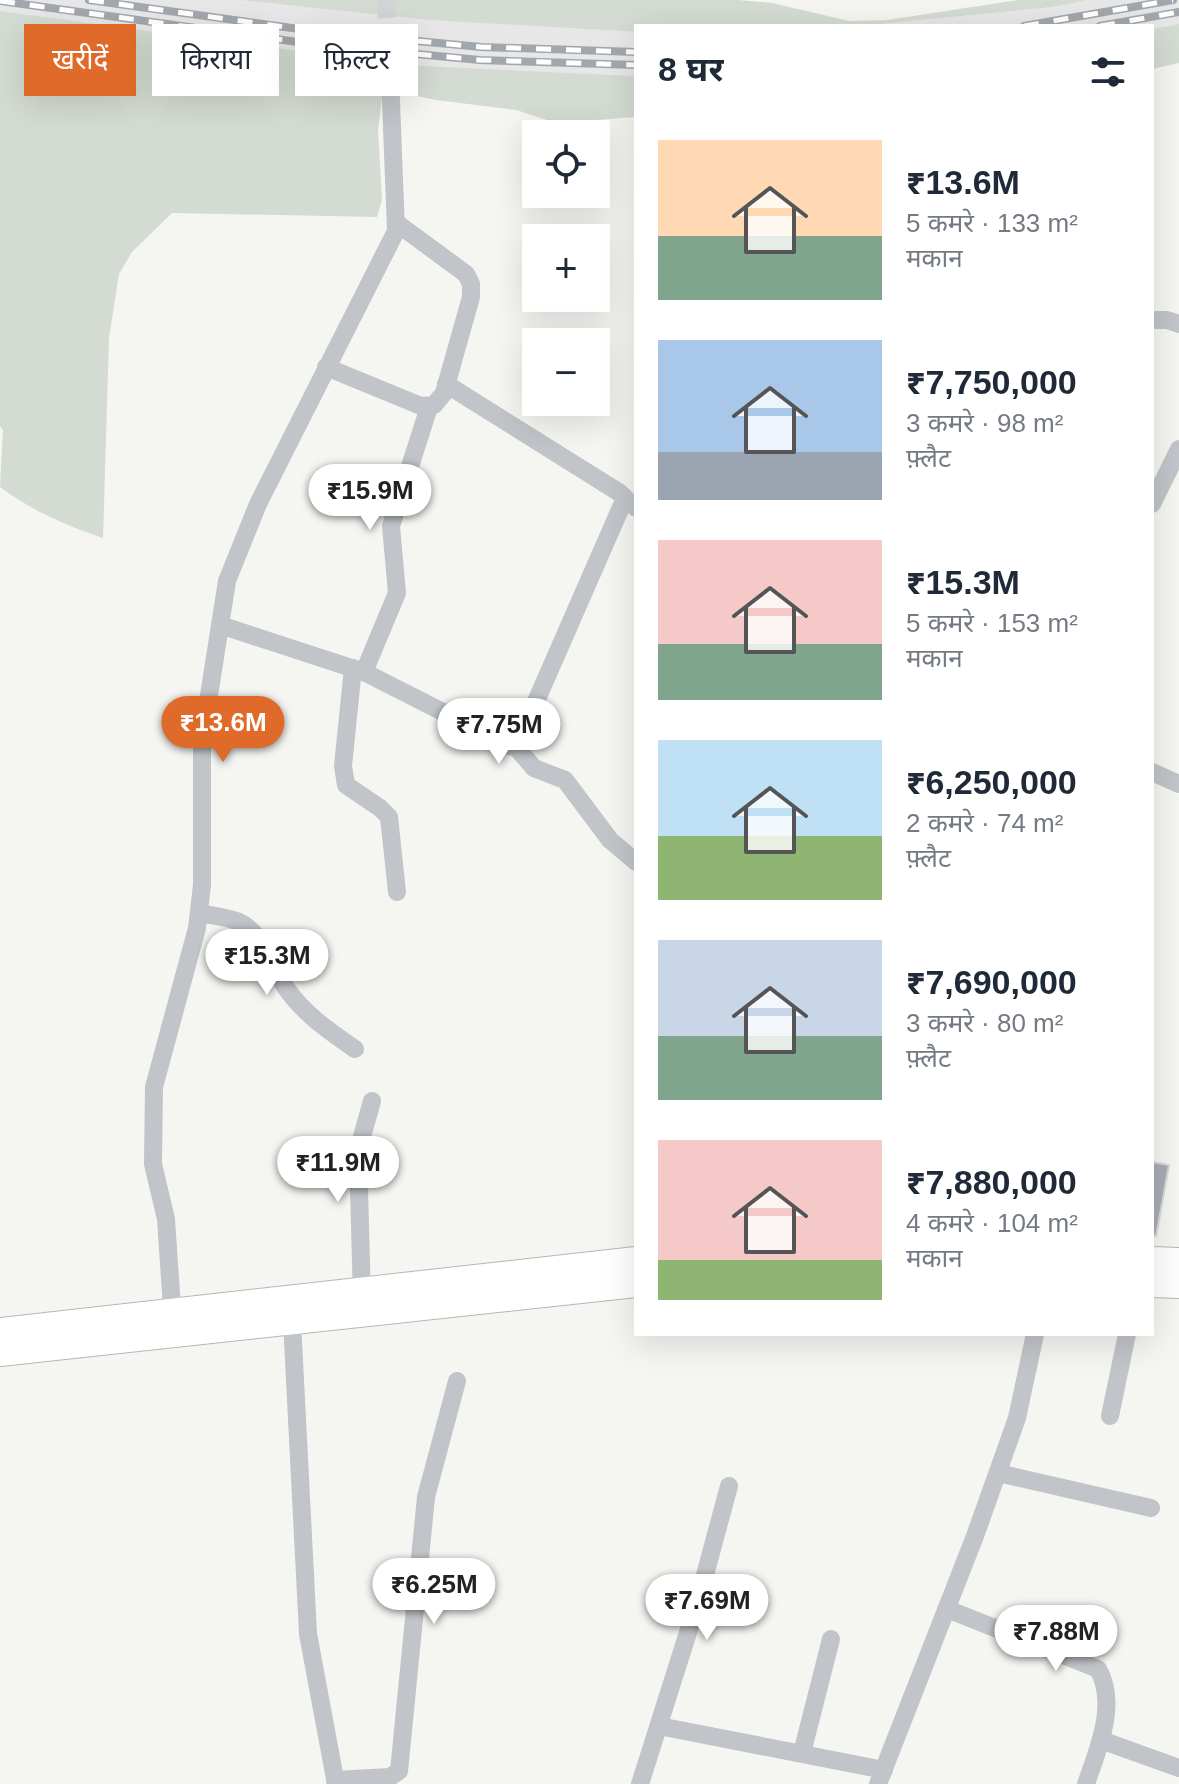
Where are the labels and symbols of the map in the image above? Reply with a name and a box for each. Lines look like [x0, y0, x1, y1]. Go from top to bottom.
pin: ₹15.9M [305, 464, 435, 532]
pin: ₹13.6M [158, 696, 288, 764]
pin: ₹7.75M [434, 698, 564, 766]
pin: ₹15.3M [202, 929, 332, 997]
pin: ₹11.9M [273, 1136, 403, 1204]
pin: ₹6.25M [369, 1558, 499, 1626]
pin: ₹7.69M [642, 1574, 772, 1642]
pin: ₹7.88M [991, 1605, 1121, 1673]

